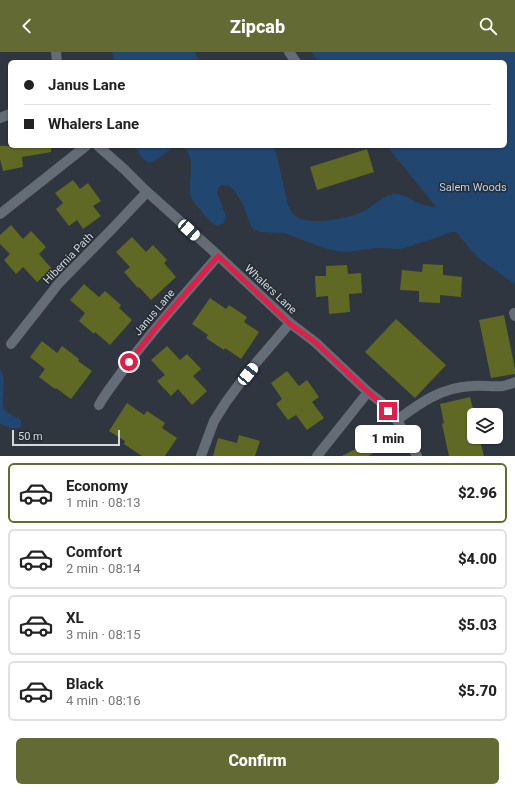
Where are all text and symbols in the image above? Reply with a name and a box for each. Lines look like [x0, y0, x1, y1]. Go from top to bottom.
icon: back [16, 15, 38, 37]
icon: search [477, 15, 499, 37]
text: Zipcab [230, 16, 285, 37]
text: Janus Lane [48, 76, 125, 94]
text: Whalers Lane [48, 115, 139, 133]
park label: Salem Woods [439, 181, 507, 194]
car [176, 218, 202, 242]
street label: Hibernia Path [41, 230, 96, 287]
street label: Whalers Lane [242, 262, 299, 317]
street label: Janus Lane [131, 286, 178, 338]
route start [120, 353, 138, 371]
car [236, 361, 260, 387]
route end [379, 402, 397, 420]
map controls [467, 408, 503, 444]
button: layers [467, 408, 503, 444]
callout: 1 min [355, 425, 421, 453]
scale bar [12, 428, 120, 447]
text: 50 m [18, 430, 43, 443]
text: 1 min [372, 431, 404, 446]
icon: car [18, 475, 54, 511]
text: Economy [66, 477, 128, 495]
text: $2.96 [458, 484, 497, 502]
text: 1 min · 08:13 [66, 495, 141, 510]
icon: car [18, 541, 54, 577]
text: Comfort [66, 543, 122, 561]
text: $4.00 [458, 550, 497, 568]
text: 2 min · 08:14 [66, 561, 141, 576]
icon: car [18, 607, 54, 643]
text: XL [66, 609, 84, 627]
text: $5.03 [458, 616, 497, 634]
text: 3 min · 08:15 [66, 627, 141, 642]
icon: car [18, 673, 54, 709]
text: Black [66, 675, 103, 693]
text: $5.70 [458, 682, 497, 700]
text: 4 min · 08:16 [66, 693, 141, 708]
button: Confirm [16, 738, 499, 784]

